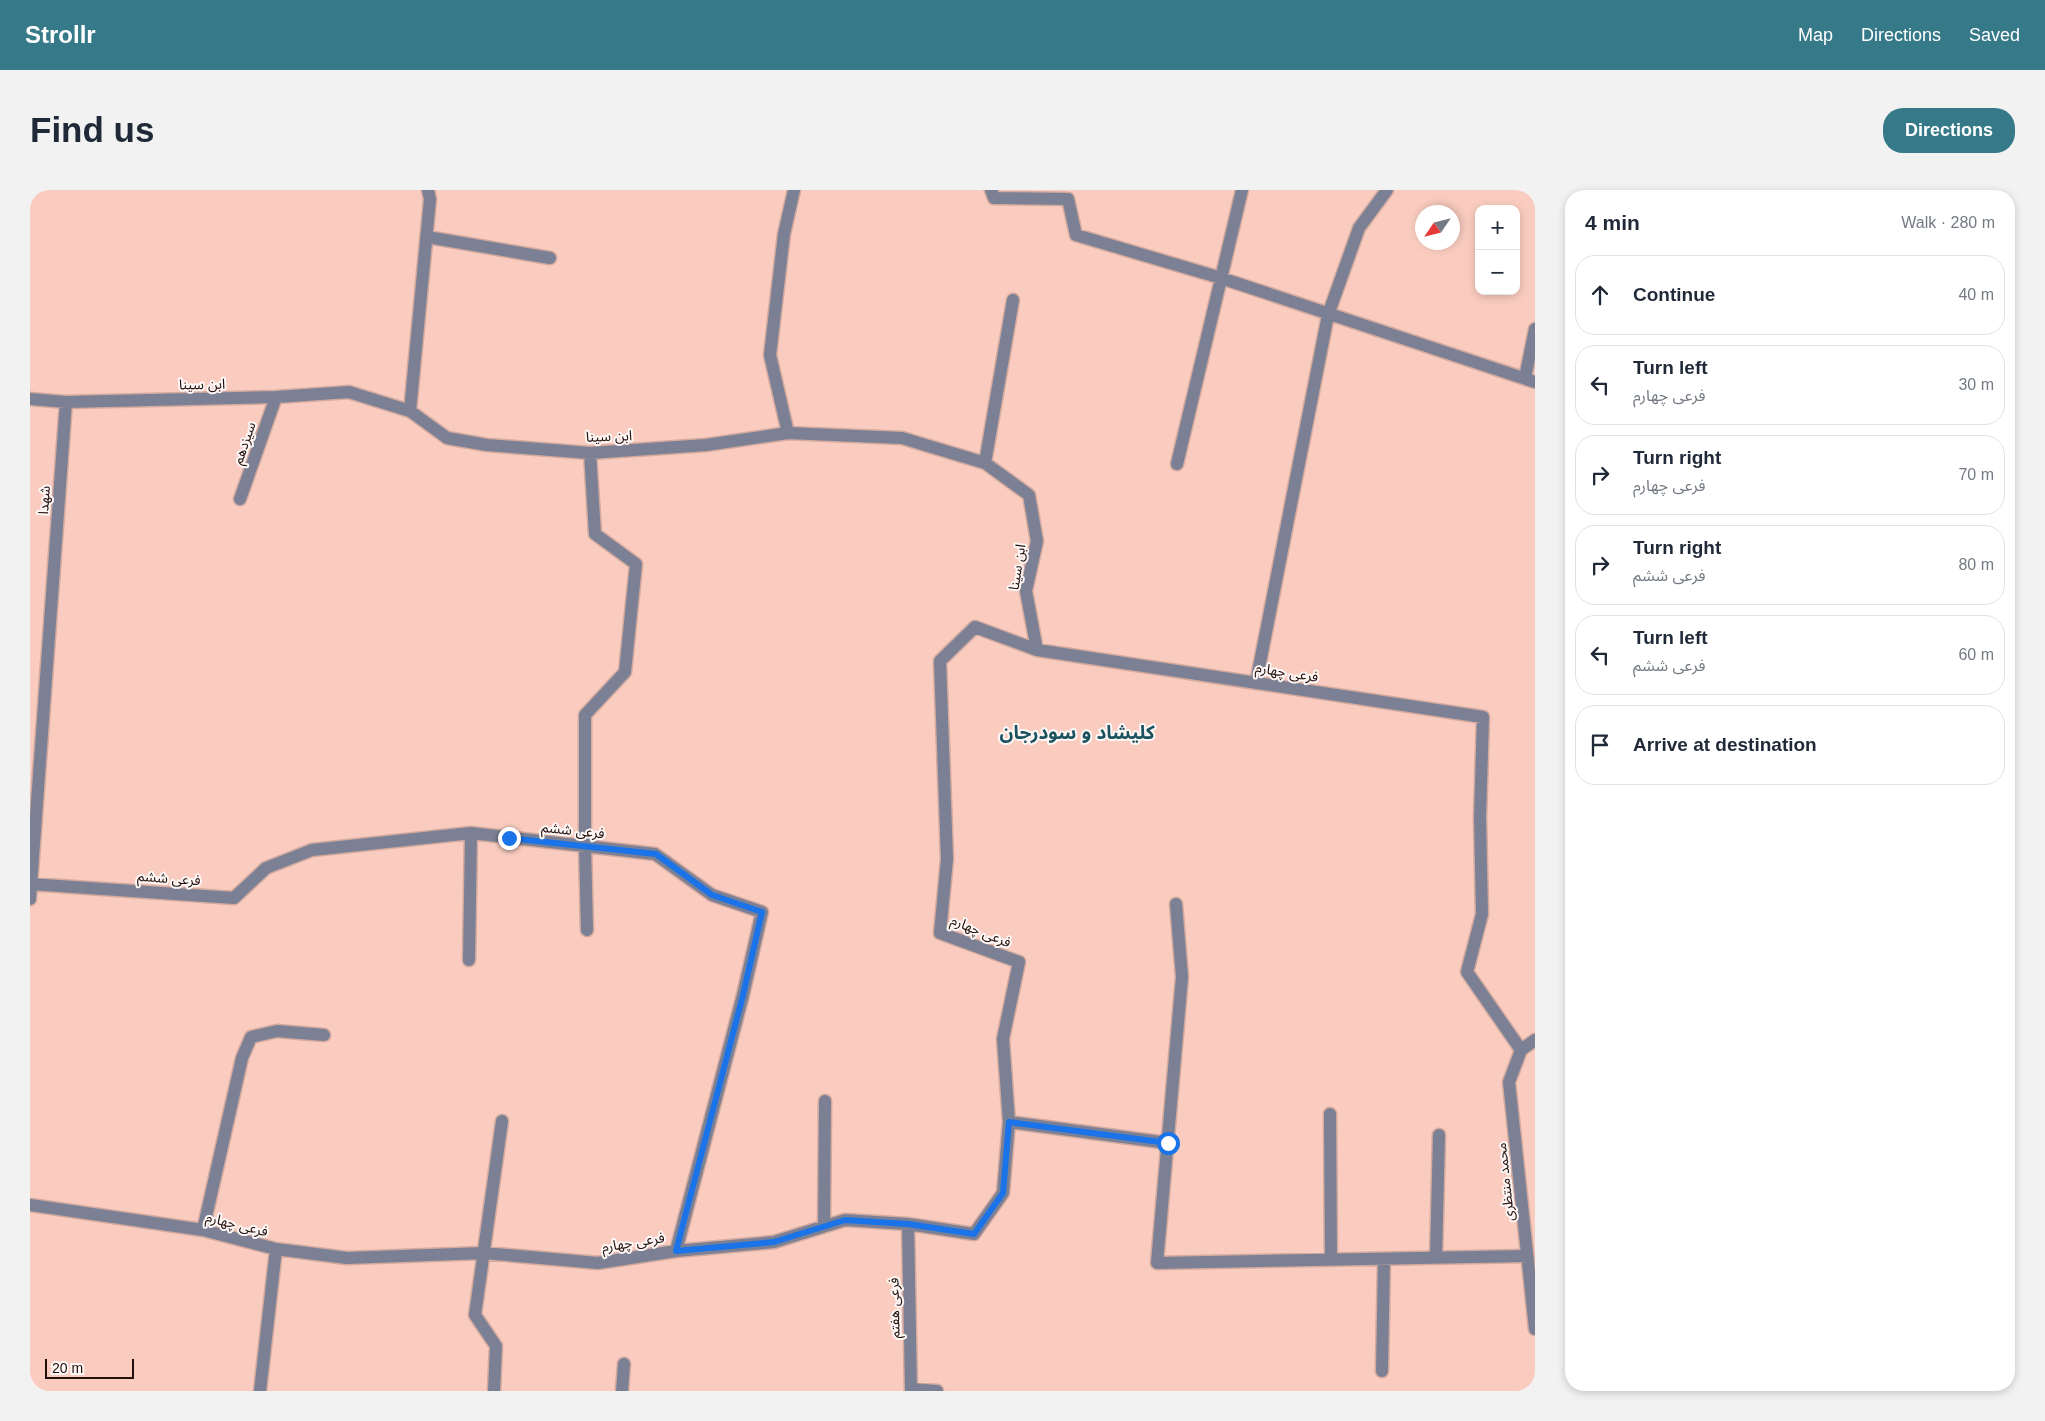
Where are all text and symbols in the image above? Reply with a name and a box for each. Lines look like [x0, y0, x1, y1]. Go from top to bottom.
text: Strollr [25, 21, 96, 48]
text: Map [1798, 25, 1833, 45]
text: Directions [1861, 25, 1941, 45]
text: Saved [1969, 25, 2020, 45]
button: Directions [1883, 108, 2015, 153]
text: Find us [30, 110, 154, 149]
north arrow [1415, 205, 1460, 250]
map controls [1475, 205, 1520, 295]
button: + [1475, 205, 1520, 250]
text: 4 min [1585, 211, 1640, 234]
text: Walk · 280 m [1901, 214, 1995, 231]
button: − [1475, 250, 1520, 295]
icon: ahead [1586, 281, 1614, 309]
text: Continue [1633, 284, 1715, 305]
text: 40 m [1958, 286, 1994, 303]
text: Turn left [1633, 357, 1708, 378]
icon: left [1586, 371, 1614, 399]
street label: ابن سینا [179, 376, 225, 393]
text: 30 m [1958, 376, 1994, 393]
text: فرعی چهارم [1633, 387, 1706, 404]
street label: سیزدهم [229, 420, 262, 467]
street label: ابن سینا [586, 427, 632, 446]
text: Turn right [1633, 447, 1721, 468]
icon: right [1586, 461, 1614, 489]
text: 70 m [1958, 466, 1994, 483]
text: فرعی چهارم [1633, 477, 1706, 494]
street label: شهدا [35, 485, 54, 515]
text: Turn right [1633, 537, 1721, 558]
street label: ابن سینا [1005, 543, 1030, 591]
icon: right [1586, 551, 1614, 579]
text: 80 m [1958, 556, 1994, 573]
text: فرعی ششم [1633, 567, 1706, 584]
text: Turn left [1633, 627, 1708, 648]
icon: left [1586, 641, 1614, 669]
text: 60 m [1958, 646, 1994, 663]
text: فرعی ششم [1633, 657, 1706, 674]
street label: فرعی چهارم [1254, 659, 1320, 688]
district label: کلیشاد و سودرجان [999, 722, 1155, 744]
icon: arrive [1586, 731, 1614, 759]
text: Arrive at destination [1633, 734, 1817, 755]
street label: فرعی ششم [540, 819, 605, 844]
route end [498, 827, 521, 850]
street label: فرعی ششم [137, 868, 201, 891]
street label: فرعی چهارم [947, 912, 1013, 953]
route start [1157, 1132, 1180, 1155]
street label: محمد منتظری [1493, 1142, 1518, 1222]
street label: فرعی چهارم [204, 1209, 270, 1242]
street label: فرعی چهارم [600, 1229, 666, 1258]
street label: فرعی هفتم [885, 1277, 906, 1339]
scale bar [45, 1356, 134, 1379]
text: 20 m [52, 1360, 83, 1376]

